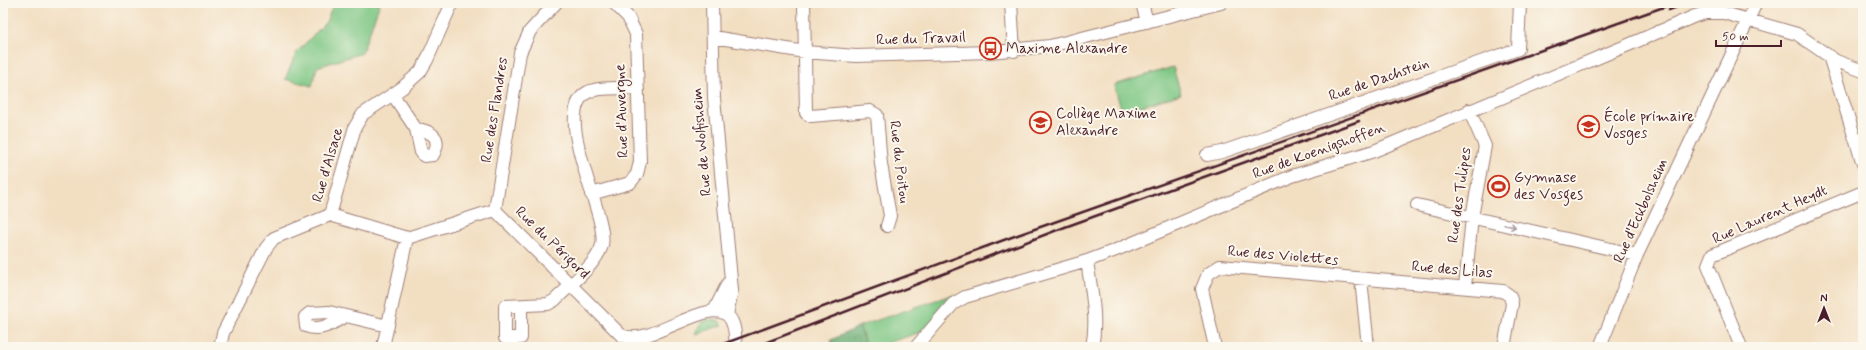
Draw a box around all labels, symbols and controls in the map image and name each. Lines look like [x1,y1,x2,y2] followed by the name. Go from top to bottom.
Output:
[1716,22,1781,48] scale bar
[876,27,967,51] street label: Rue du Travail
[1722,29,1749,45] text: 50 m
[977,36,1003,62] bus stop icon: Maxime Alexandre
[1006,39,1128,59] place label: Maxime Alexandre
[1326,53,1432,107] street label: Rue de Dachstein
[477,55,513,164] street label: Rue des Flandres
[610,64,635,158] street label: Rue d'Auvergne
[687,87,717,197] street label: Rue de Wolfisheim
[1056,104,1157,141] place label: Collège Maxime Alexandre
[1604,106,1694,145] place label: École primaire Vosges
[1028,110,1054,136] school or university icon: Collège Maxime Alexandre
[1575,113,1601,139] school or university icon: École primaire Vosges
[1250,118,1388,184] street label: Rue de Koenigshoffen
[884,120,914,205] street label: Rue du Poitou
[308,125,348,205] street label: Rue d'Alsace
[1443,145,1477,244] street label: Rue des Tulipes
[1609,155,1673,266] street label: Rue d'Eckbolsheim
[1514,168,1583,206] place label: Gymnase des Vosges
[1485,174,1511,200] sports icon: Gymnase des Vosges
[1709,181,1831,249] street label: Rue Laurent Heydt
[510,202,594,285] street label: Rue du Périgord
[1504,222,1517,230] one-way arrow
[1227,241,1340,271] street label: Rue des Violettes
[1411,256,1494,284] street label: Rue des Lilas
[1804,288,1844,328] north arrow
[1820,292,1828,306] text: N

